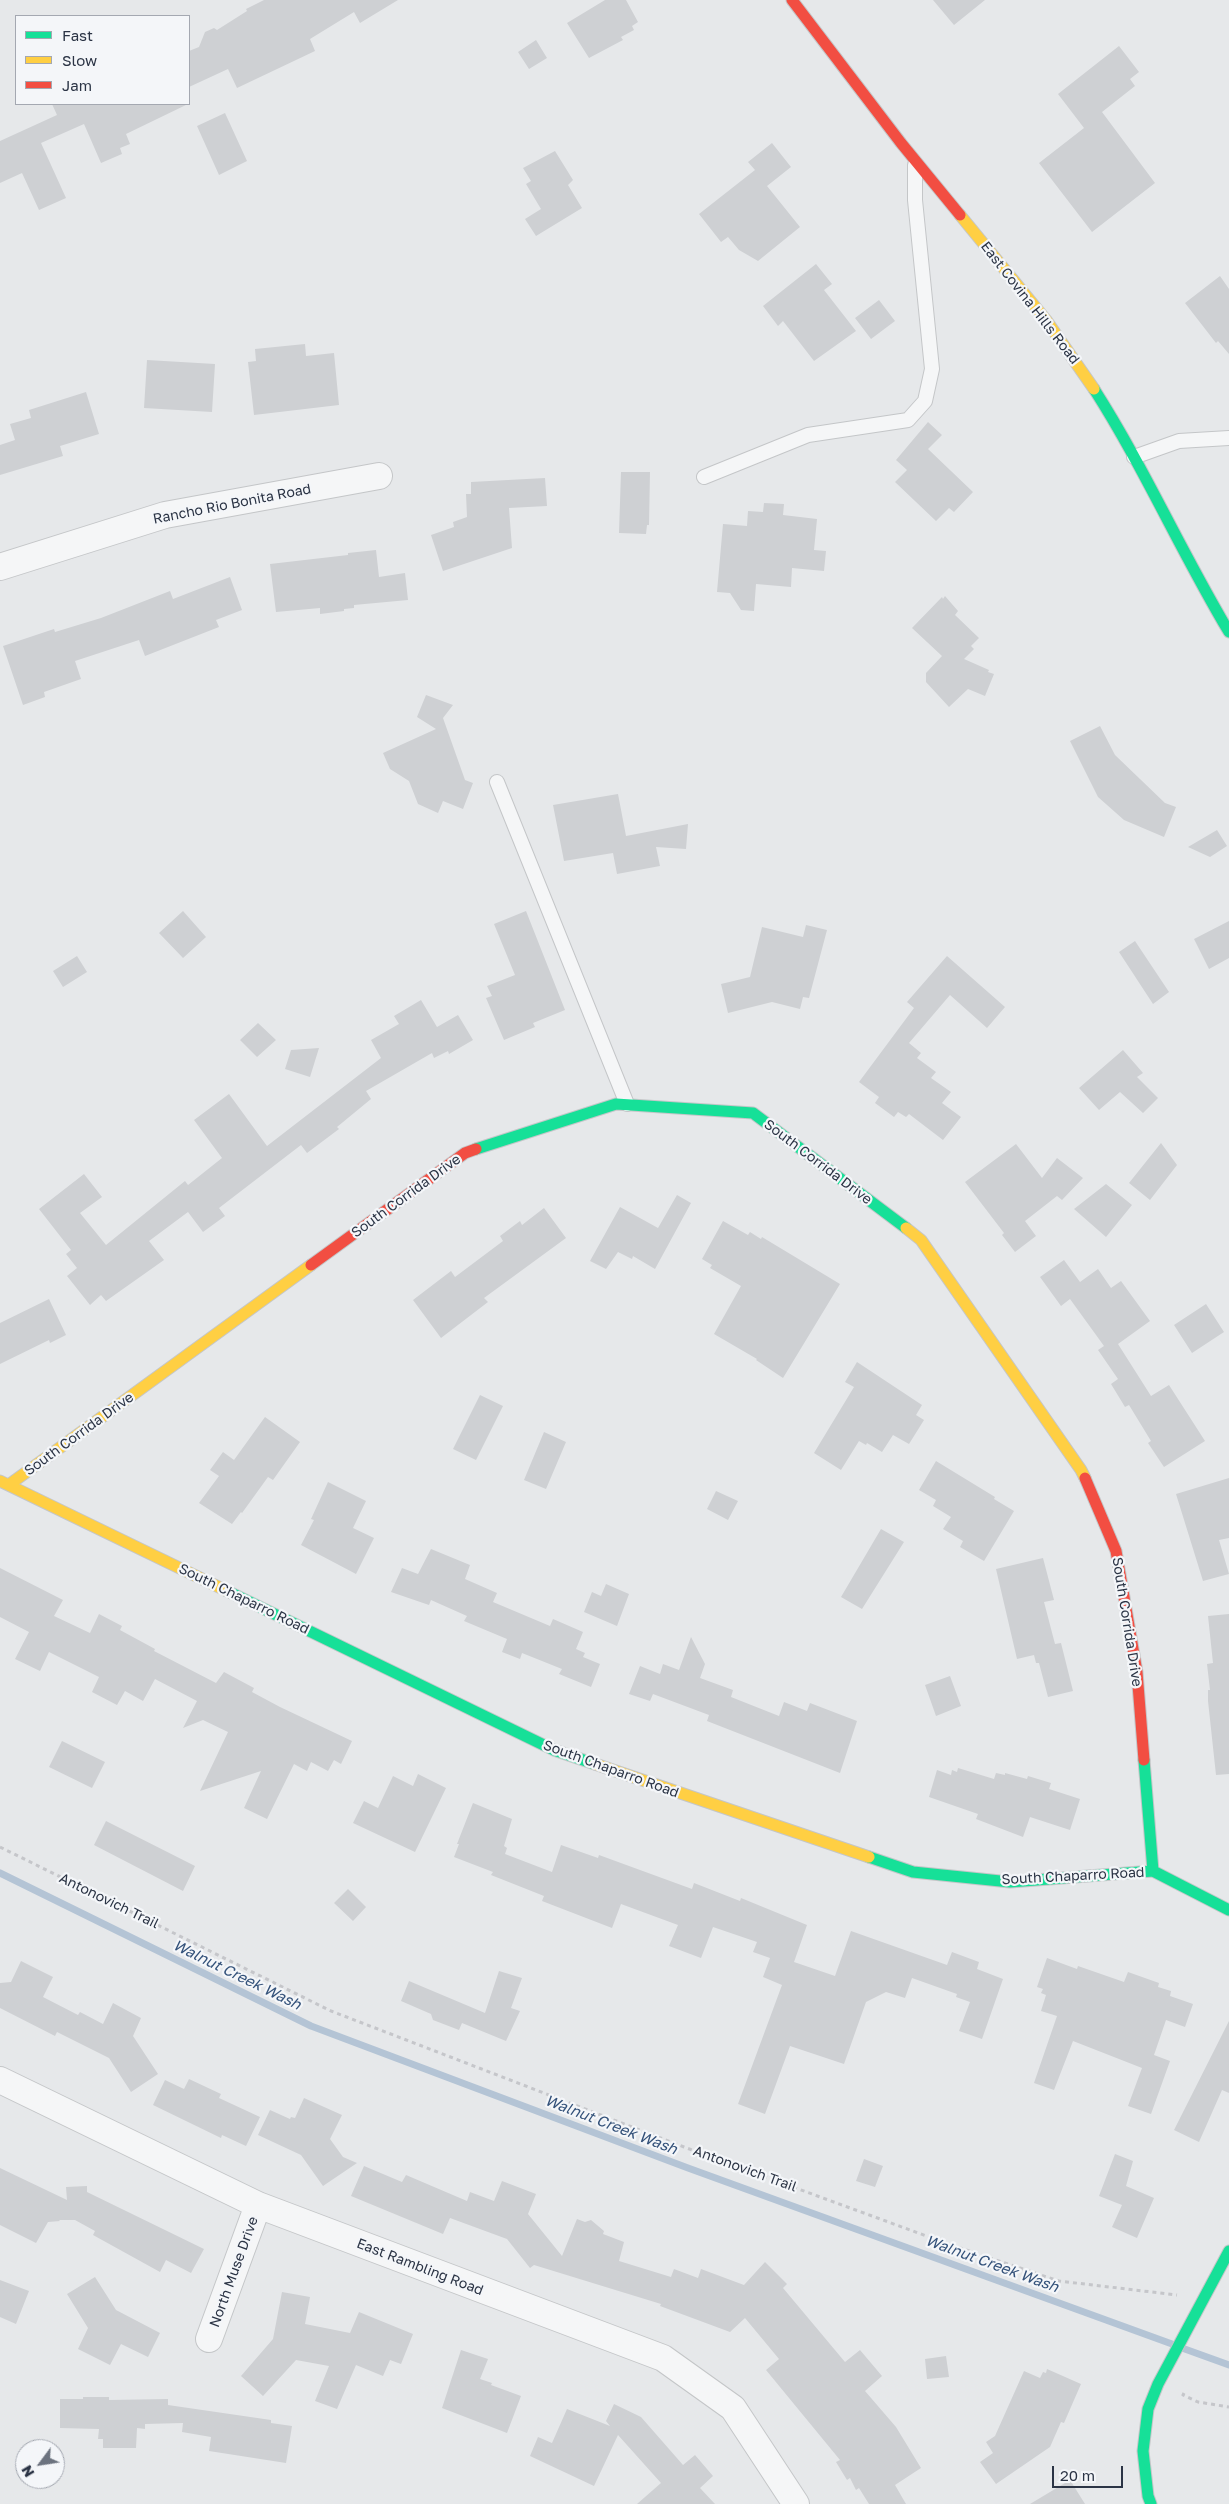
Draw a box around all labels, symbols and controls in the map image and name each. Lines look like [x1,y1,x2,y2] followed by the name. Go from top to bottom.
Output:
[15,15,190,105] legend
[62,26,93,44] text: Fast
[62,51,97,69] text: Slow
[62,76,92,94] text: Jam
[977,238,1083,368] street label: East Covina Hills Road
[152,480,312,528] street label: Rancho Rio Bonita Road
[761,1116,875,1208] street label: South Corrida Drive
[348,1151,464,1241] street label: South Corrida Drive
[21,1389,137,1479] street label: South Corrida Drive
[1108,1556,1146,1688] street label: South Corrida Drive
[176,1560,312,1638] street label: South Chaparro Road
[541,1737,681,1801] street label: South Chaparro Road
[1001,1864,1145,1888] street label: South Chaparro Road
[56,1870,162,1932] street label: Antonovich Trail
[170,1936,304,2014] water label: Walnut Creek Wash
[542,2091,680,2159] water label: Walnut Creek Wash
[691,2143,799,2195] street label: Antonovich Trail
[206,2214,262,2330] street label: North Muse Drive
[923,2232,1061,2296] water label: Walnut Creek Wash
[354,2235,486,2299] street label: East Rambling Road
[15,2439,65,2489] north arrow
[1054,2456,1125,2488] scale bar
[18,2463,38,2480] text: N
[1060,2466,1095,2484] text: 20 m

